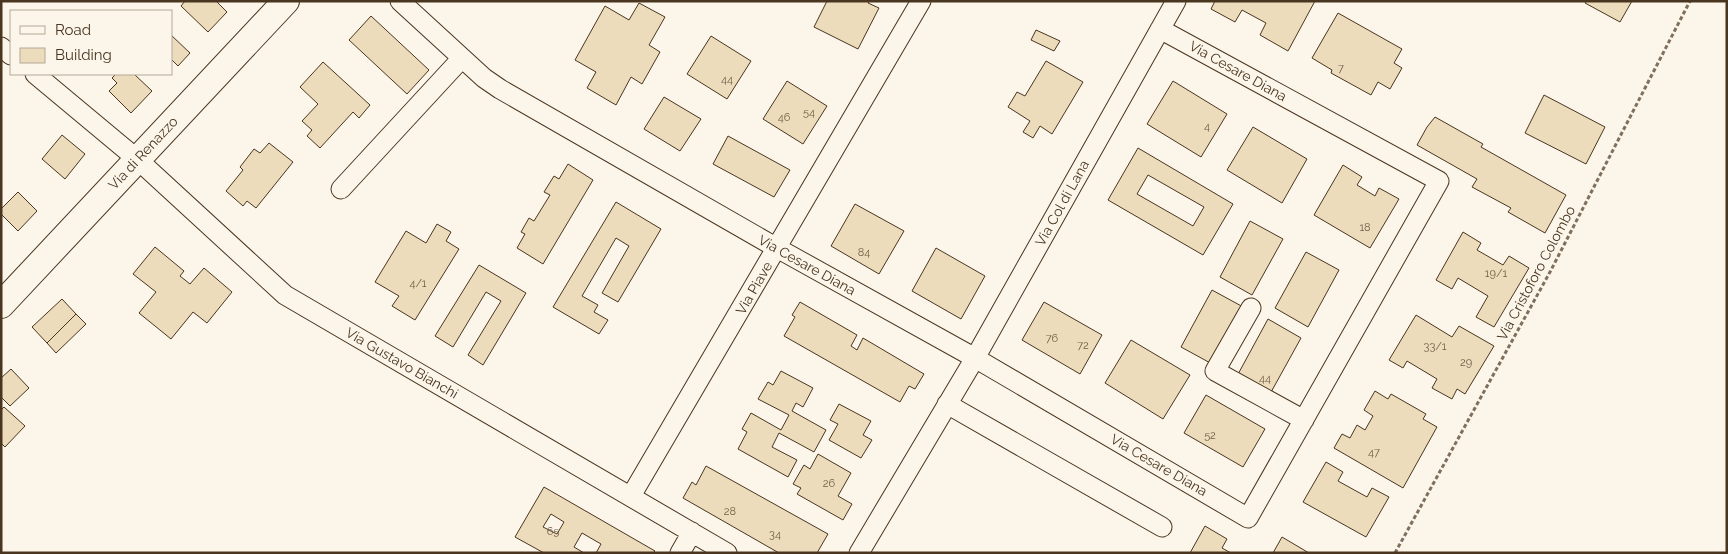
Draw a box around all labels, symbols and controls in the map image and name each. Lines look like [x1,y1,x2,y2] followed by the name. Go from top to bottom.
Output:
[10,10,172,75] legend
[55,21,91,39] text: Road
[1186,38,1290,104] street label: Via Cesare Diana
[55,46,112,64] text: Building
[1338,62,1344,75] house number: 7
[721,73,733,86] house number: 44
[803,106,815,119] house number: 54
[778,111,791,124] house number: 46
[105,113,181,193] street label: Via di Renazzo
[1204,120,1210,133] house number: 4
[1032,157,1092,249] street label: Via Col di Lana
[1494,203,1578,343] street label: Via Cristoforo Colombo
[1359,221,1371,234] house number: 18
[755,232,859,298] street label: Via Cesare Diana
[858,246,870,259] house number: 84
[732,259,776,317] street label: Via Piave
[1485,267,1507,280] house number: 19/1
[409,277,427,290] house number: 4/1
[343,324,461,402] street label: Via Gustavo Bianchi
[1046,332,1059,345] house number: 76
[1077,339,1089,352] house number: 72
[1424,340,1447,353] house number: 33/1
[1460,356,1472,369] house number: 29
[1259,372,1271,385] house number: 44
[1204,429,1216,442] house number: 52
[1108,431,1210,499] street label: Via Cesare Diana
[1368,446,1380,459] house number: 47
[823,477,836,490] house number: 26
[724,505,736,518] house number: 28
[547,525,559,538] house number: 65
[769,528,781,541] house number: 34

